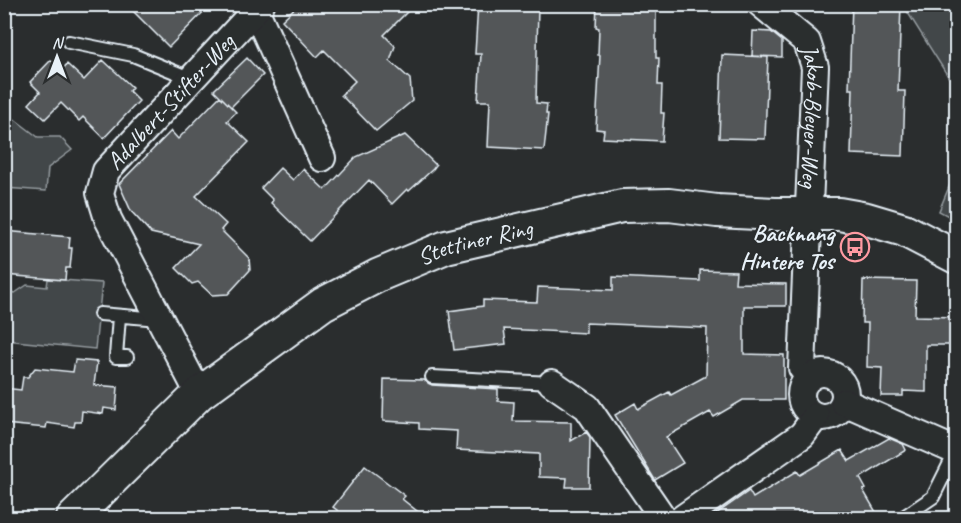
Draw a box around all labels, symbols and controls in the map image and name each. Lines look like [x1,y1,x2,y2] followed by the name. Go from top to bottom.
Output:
[100,26,242,176] street label: Adalbert-Stifter-Weg
[27,27,87,87] north arrow
[52,33,65,53] text: N
[793,40,831,190] street label: Jakob-Bleyer-Weg
[413,212,537,272] street label: Stettiner Ring
[740,218,837,276] place label: Backnang Hintere Tos
[839,231,871,263] bus stop icon: Backnang Hintere Tos

